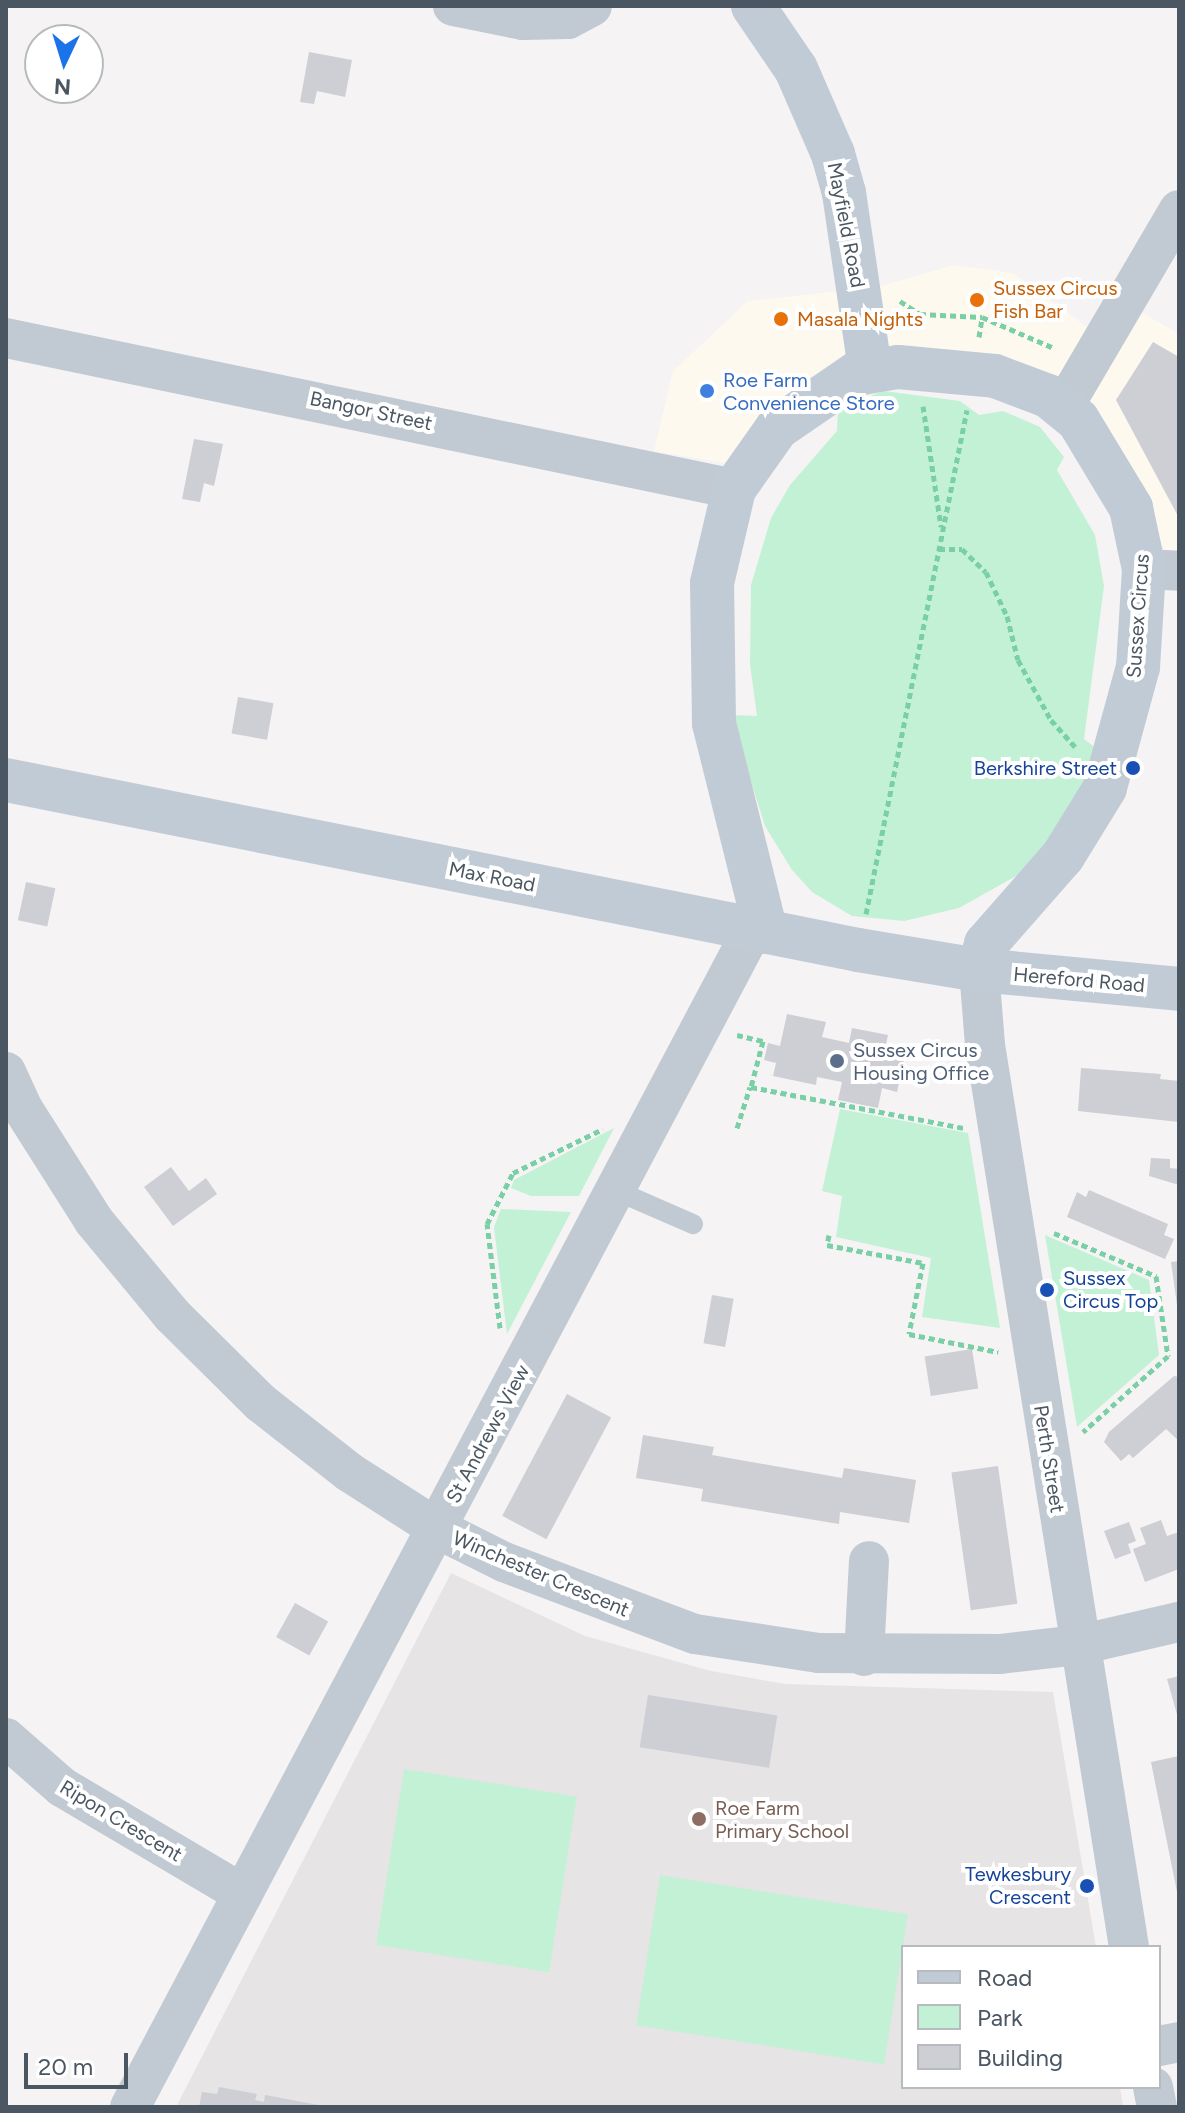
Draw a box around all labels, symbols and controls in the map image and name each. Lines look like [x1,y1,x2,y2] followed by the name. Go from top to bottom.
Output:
[24,24,104,104] north arrow
[53,72,72,101] text: N
[822,160,870,290] street label: Mayfield Road
[993,276,1117,323] place label: Sussex Circus Fish Bar
[968,291,986,309] marker: Sussex Circus Fish Bar
[797,307,923,331] place label: Masala Nights
[772,310,790,328] marker: Masala Nights
[723,368,895,415] place label: Roe Farm Convenience Store
[698,382,716,400] marker: Roe Farm Convenience Store
[308,386,434,436] street label: Bangor Street
[1122,553,1154,679] street label: Sussex Circus
[974,756,1117,780] place label: Berkshire Street
[1124,759,1142,777] marker: Berkshire Street
[447,857,537,897] street label: Max Road
[1012,962,1146,998] street label: Hereford Road
[853,1038,989,1085] place label: Sussex Circus Housing Office
[828,1052,846,1070] marker: Sussex Circus Housing Office
[1063,1266,1158,1313] place label: Sussex Circus Top
[1038,1281,1056,1299] marker: Sussex Circus Top
[441,1361,535,1507] street label: St Andrews View
[1029,1403,1069,1515] street label: Perth Street
[449,1526,633,1622] street label: Winchester Crescent
[55,1775,187,1867] street label: Ripon Crescent
[715,1796,849,1843] place label: Roe Farm Primary School
[690,1810,708,1828] marker: Roe Farm Primary School
[965,1862,1071,1909] place label: Tewkesbury Crescent
[1078,1877,1096,1895] marker: Tewkesbury Crescent
[901,1945,1161,2089] legend
[977,1963,1032,1992] text: Road
[977,2003,1023,2032] text: Park
[28,2037,132,2087] scale bar
[977,2043,1063,2072] text: Building
[38,2052,93,2081] text: 20 m

